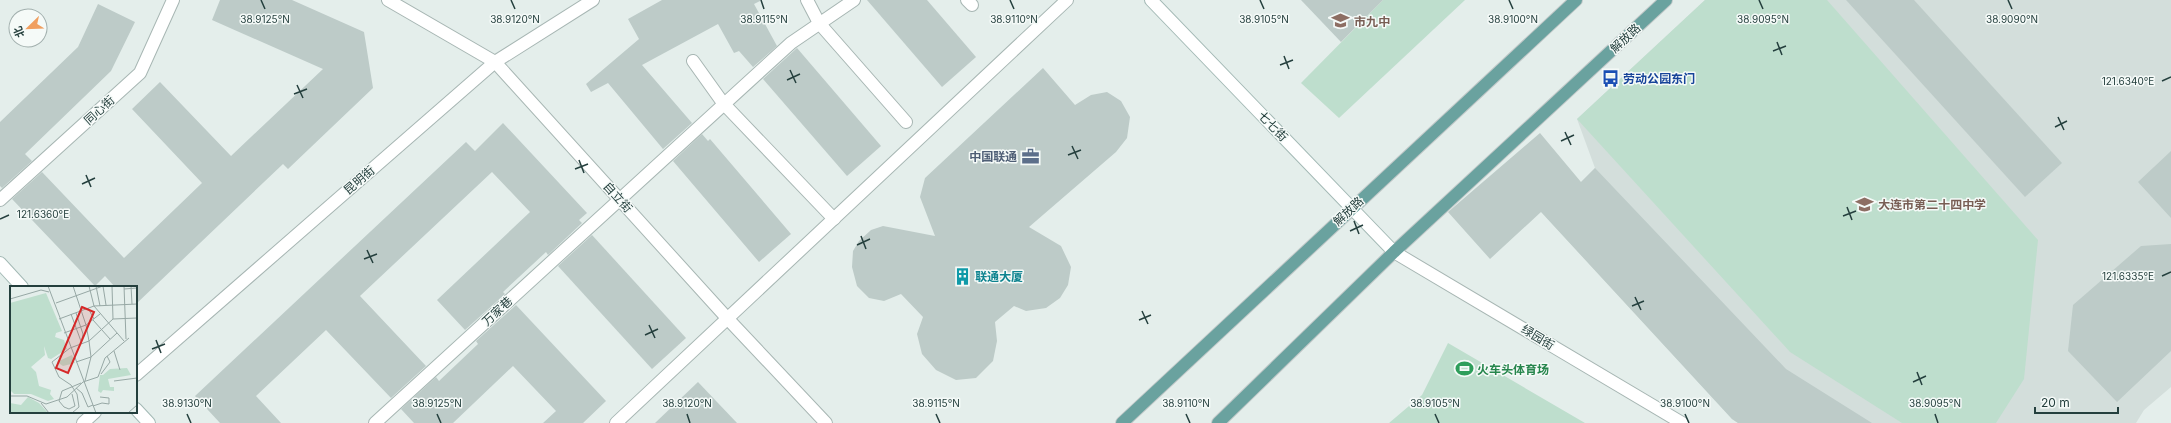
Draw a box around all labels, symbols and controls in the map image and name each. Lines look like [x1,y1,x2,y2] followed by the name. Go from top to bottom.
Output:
[8,8,48,48] north arrow
[1331,11,1351,31] school or university icon: 市九中
[240,13,290,25] text: 38.9125°N
[490,13,540,25] text: 38.9120°N
[740,13,788,25] text: 38.9115°N
[990,13,1038,25] text: 38.9110°N
[1239,13,1289,25] text: 38.9105°N
[1488,13,1538,25] text: 38.9100°N
[1737,13,1789,25] text: 38.9095°N
[1986,13,2038,25] text: 38.9090°N
[1354,14,1390,29] place label: 市九中
[1607,20,1643,56] street label: 解放路
[10,24,27,40] text: 北
[1600,68,1620,88] bus stop icon: 劳动公园东门
[1623,71,1695,86] place label: 劳动公园东门
[2102,75,2154,87] text: 121.6340°E
[81,92,117,128] street label: 同心街
[1255,108,1291,144] street label: 七七街
[1020,146,1040,166] office icon: 中国联通
[969,149,1017,164] place label: 中国联通
[340,163,378,197] street label: 昆明街
[600,179,636,215] street label: 自立街
[1330,193,1366,229] street label: 解放路
[1855,194,1875,214] school or university icon: 大连市第二十四中学
[1878,197,1986,212] place label: 大连市第二十四中学
[17,208,69,220] text: 121.6360°E
[952,266,972,286] building icon: 联通大厦
[975,269,1023,284] place label: 联通大厦
[2102,270,2154,282] text: 121.6335°E
[10,286,137,413] inset map
[479,293,515,329] street label: 万家巷
[1519,321,1557,353] street label: 绿园街
[1454,359,1474,379] sports icon: 火车头体育场
[1477,362,1549,377] place label: 火车头体育场
[2035,389,2118,415] scale bar
[2041,395,2070,410] text: 20 m
[162,397,212,409] text: 38.9130°N
[412,397,462,409] text: 38.9125°N
[662,397,712,409] text: 38.9120°N
[912,397,960,409] text: 38.9115°N
[1162,397,1210,409] text: 38.9110°N
[1410,397,1460,409] text: 38.9105°N
[1660,397,1710,409] text: 38.9100°N
[1909,397,1961,409] text: 38.9095°N

